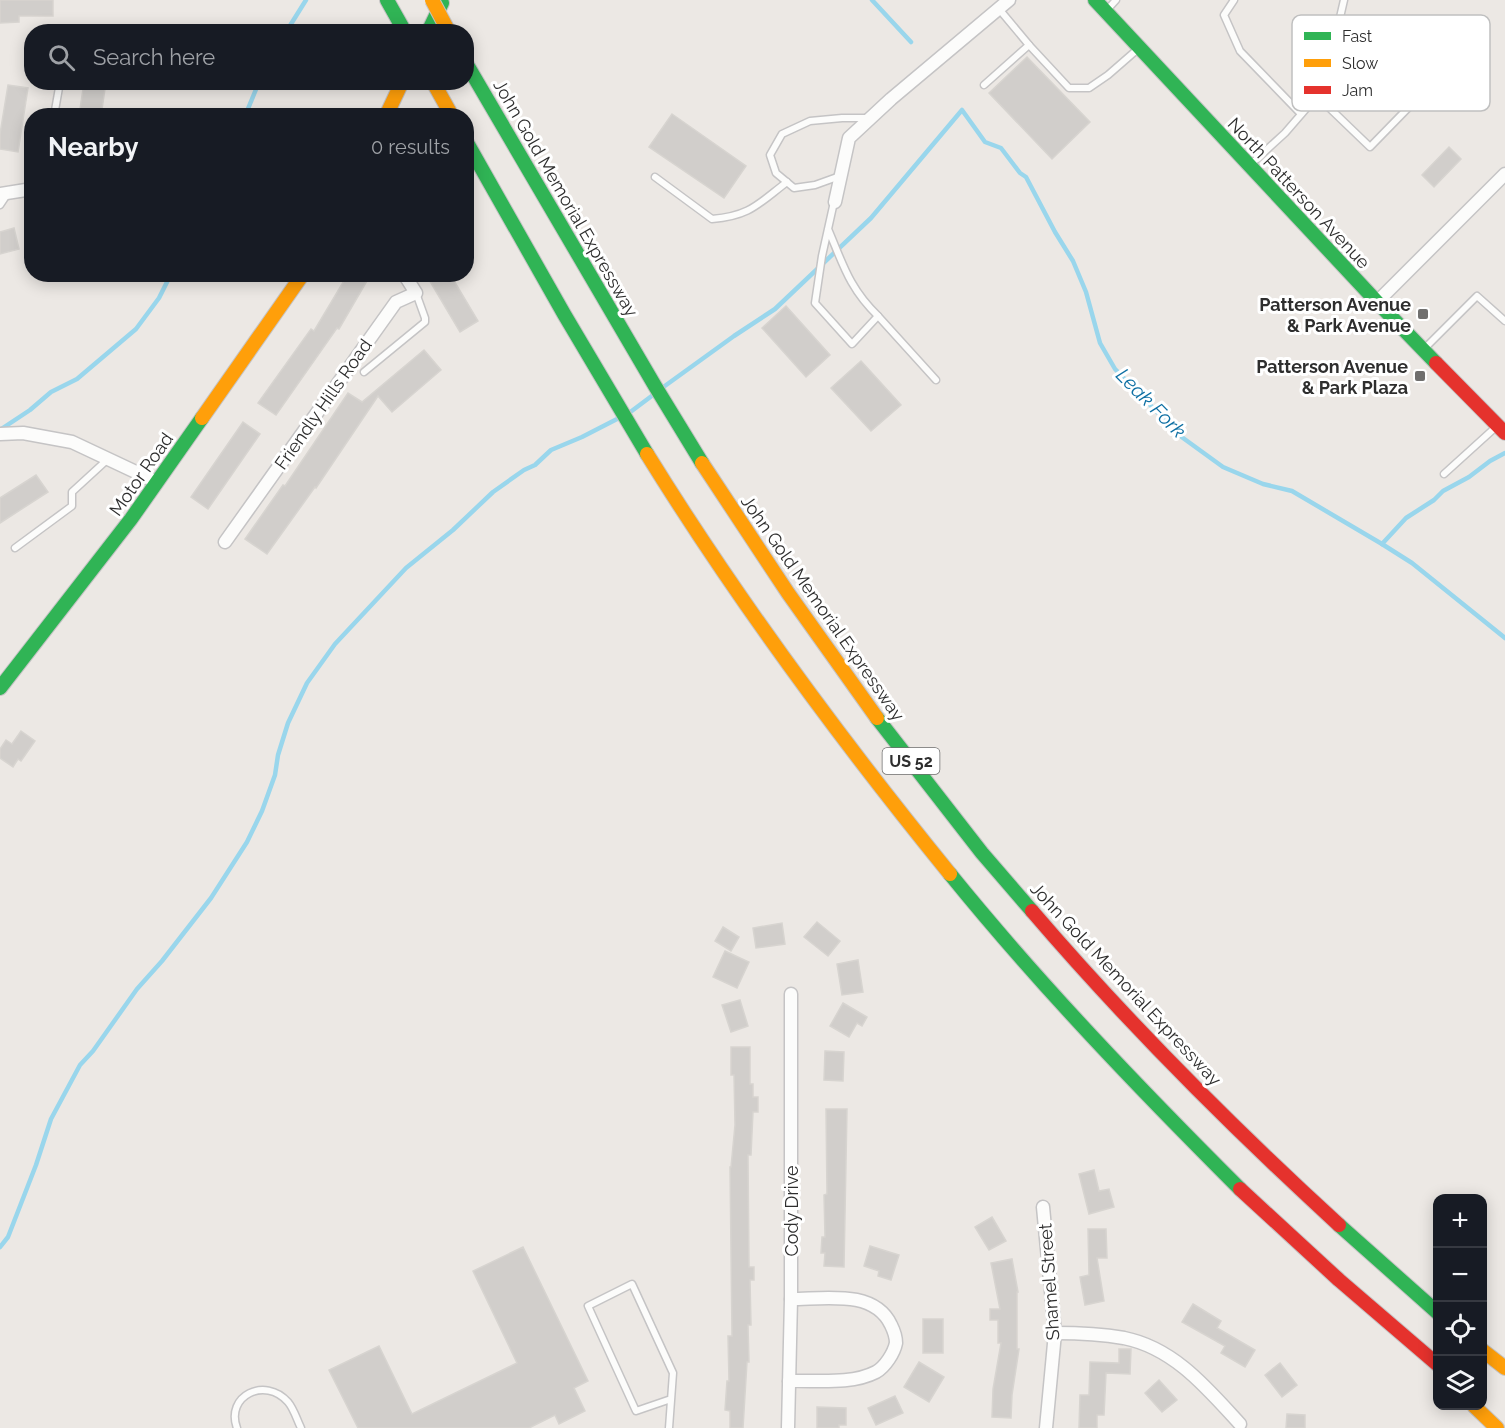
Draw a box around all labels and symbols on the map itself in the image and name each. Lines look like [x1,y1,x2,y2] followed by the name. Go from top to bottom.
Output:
[1292,15,1490,111] legend
[1342,27,1373,46] text: Fast
[1342,54,1378,73] text: Slow
[489,76,643,320] street label: John Gold Memorial Expressway
[1342,81,1373,100] text: Jam
[1224,113,1375,273] street label: North Patterson Avenue
[1259,294,1411,336] place label: Patterson Avenue & Park Avenue
[1416,307,1430,321] marker: Patterson Avenue & Park Avenue
[270,335,376,473] street label: Friendly Hills Road
[1256,356,1408,398] place label: Patterson Avenue & Park Plaza
[1111,363,1191,443] water label: Leak Fork
[1413,369,1427,383] marker: Patterson Avenue & Park Plaza
[105,428,177,520] street label: Motor Road
[737,491,909,725] street label: John Gold Memorial Expressway
[882,748,940,774] road number: US 52
[1026,878,1226,1090] street label: John Gold Memorial Expressway
[781,1165,802,1257] street label: Cody Drive
[1034,1223,1064,1341] street label: Shamel Street

